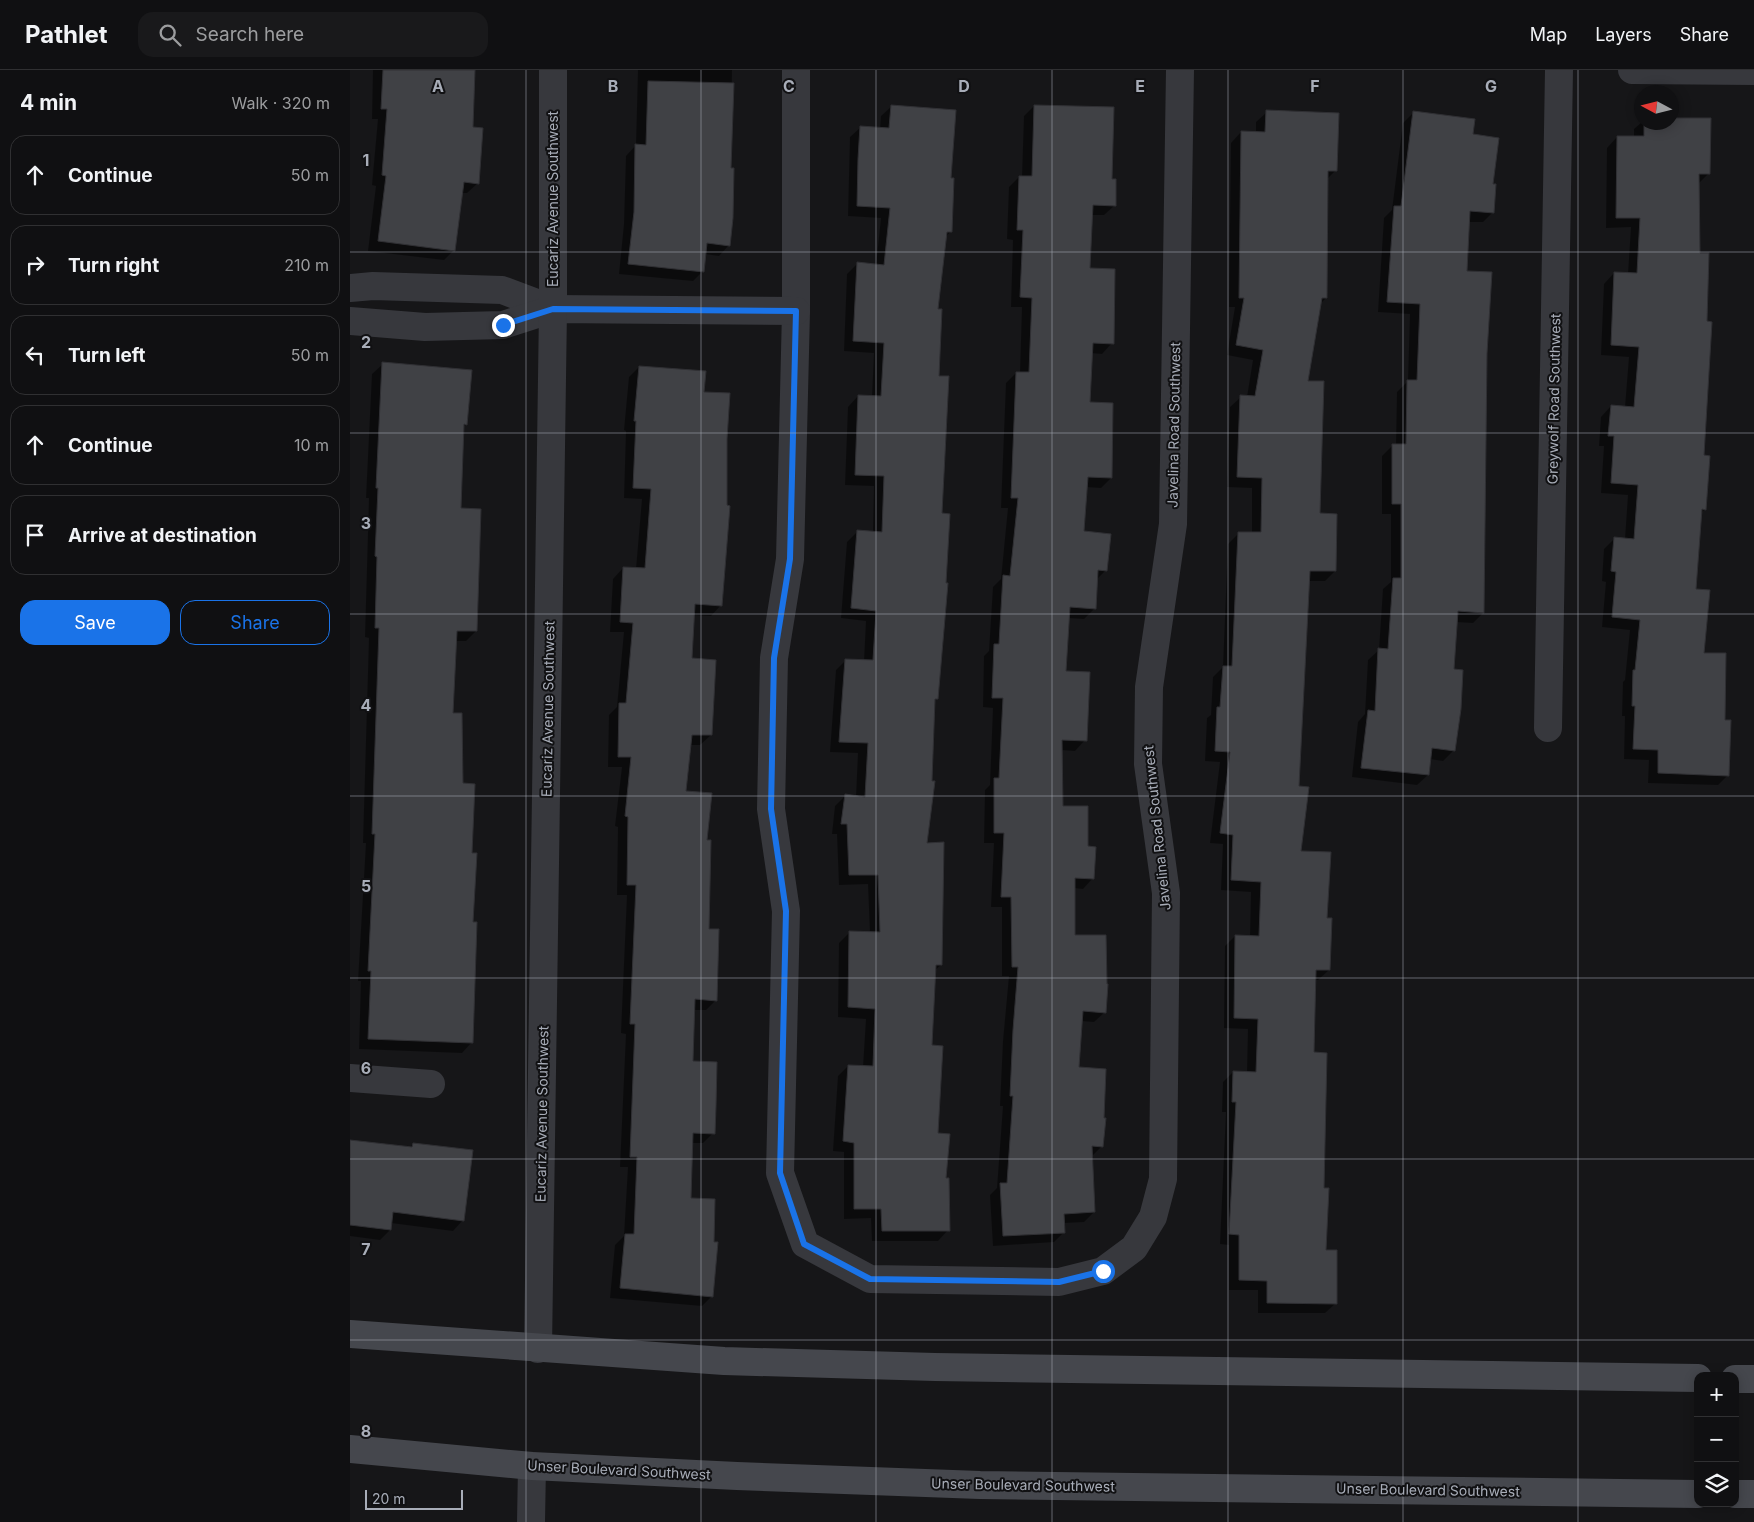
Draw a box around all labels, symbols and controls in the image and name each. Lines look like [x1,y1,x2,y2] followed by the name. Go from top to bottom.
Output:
[138,12,488,57] search box
[25,20,108,49] text: Pathlet
[156,21,184,49] icon: search
[196,23,304,46] text: Search here
[1530,24,1567,45] text: Map
[1595,24,1652,45] text: Layers
[1680,24,1729,45] text: Share
[432,76,444,96] text: A
[608,76,618,96] text: B
[783,76,795,96] text: C
[958,76,970,96] text: D
[1135,76,1145,96] text: E
[1310,76,1320,96] text: F
[1485,76,1497,96] text: G
[1634,85,1679,130] north arrow
[20,90,77,115] text: 4 min
[232,93,330,113] text: Walk · 320 m
[544,110,561,287] street label: Eucariz Avenue Southwest
[363,150,369,170] text: 1
[21,161,49,189] icon: ahead
[68,164,153,187] text: Continue
[291,165,329,185] text: 50 m
[21,251,49,279] icon: right
[68,254,159,277] text: Turn right
[284,255,329,275] text: 210 m
[1544,313,1563,485] street label: Greywolf Road Southwest
[492,314,515,337] route end
[361,332,371,352] text: 2
[21,341,49,369] icon: left
[1164,342,1183,508] street label: Javelina Road Southwest
[68,344,146,367] text: Turn left
[291,345,329,365] text: 50 m
[21,431,49,459] icon: ahead
[68,434,153,457] text: Continue
[294,435,329,455] text: 10 m
[361,513,371,533] text: 3
[21,521,49,549] icon: arrive
[68,524,257,547] text: Arrive at destination
[20,600,170,645] button: Save
[180,600,330,645] button: Share
[537,620,558,797] street label: Eucariz Avenue Southwest
[361,695,372,715] text: 4
[1139,744,1174,911] street label: Javelina Road Southwest
[361,876,371,896] text: 5
[531,1025,552,1202] street label: Eucariz Avenue Southwest
[361,1058,371,1078] text: 6
[361,1239,371,1259] text: 7
[1092,1260,1115,1283] route start
[1694,1372,1739,1507] map controls
[1694,1372,1739,1417] button: +
[1694,1417,1739,1462] button: −
[361,1421,371,1441] text: 8
[527,1456,712,1483] street label: Unser Boulevard Southwest
[1694,1462,1739,1507] button: layers
[931,1474,1115,1495] street label: Unser Boulevard Southwest
[1336,1479,1520,1500] street label: Unser Boulevard Southwest
[365,1487,462,1510] scale bar
[372,1490,406,1507] text: 20 m

